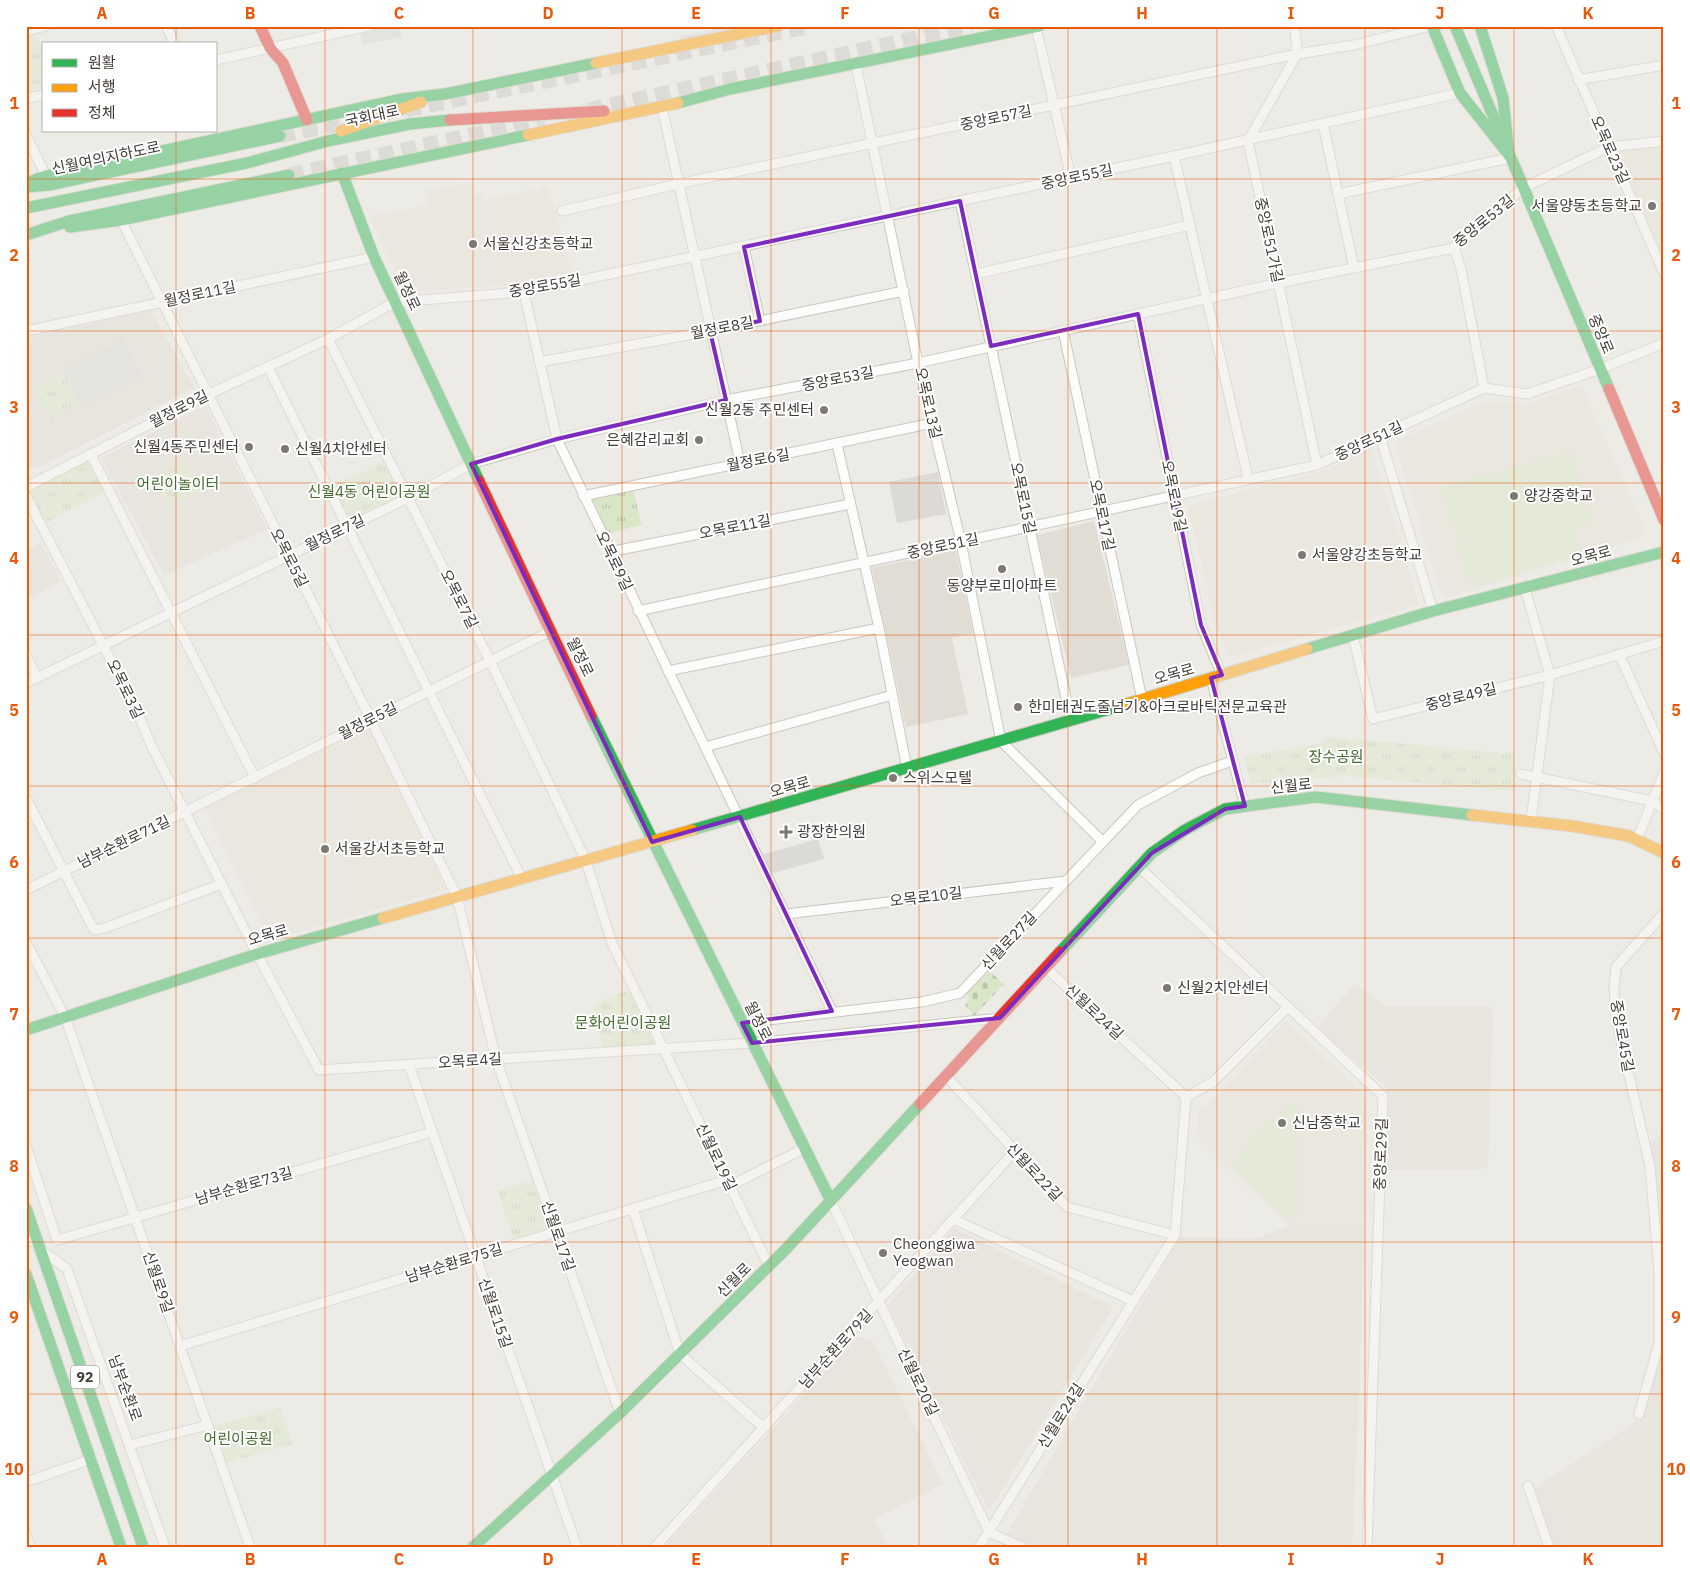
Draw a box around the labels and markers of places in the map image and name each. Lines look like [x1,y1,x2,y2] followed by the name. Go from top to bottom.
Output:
[1532,196,1642,215] place label: 서울양동초등학교
[1646,200,1658,212] marker: 서울양동초등학교
[483,234,593,253] place label: 서울신강초등학교
[467,238,479,250] marker: 서울신강초등학교
[705,400,814,419] place label: 신월2동 주민센터
[818,404,830,416] marker: 신월2동 주민센터
[606,430,689,449] place label: 은혜감리교회
[693,434,705,446] marker: 은혜감리교회
[133,437,239,456] place label: 신월4동주민센터
[295,439,387,458] place label: 신월4치안센터
[243,441,255,453] marker: 신월4동주민센터
[279,443,291,455] marker: 신월4치안센터
[1524,486,1593,505] place label: 양강중학교
[1508,490,1520,502] marker: 양강중학교
[1312,545,1422,564] place label: 서울양강초등학교
[1296,549,1308,561] marker: 서울양강초등학교
[996,563,1008,575] marker: 동양부로미아파트
[947,576,1057,595] place label: 동양부로미아파트
[1028,697,1287,716] place label: 한미태권도줄넘기&아크로바틱전문교육관
[1012,701,1024,713] marker: 한미태권도줄넘기&아크로바틱전문교육관
[903,768,972,787] place label: 스위스모텔
[887,772,899,784] marker: 스위스모텔
[797,822,866,841] place label: 광장한의원
[779,825,793,839] marker: 광장한의원
[335,839,445,858] place label: 서울강서초등학교
[319,843,331,855] marker: 서울강서초등학교
[1177,978,1269,997] place label: 신월2치안센터
[1161,982,1173,994] marker: 신월2치안센터
[1292,1113,1361,1132] place label: 신남중학교
[1276,1117,1288,1129] marker: 신남중학교
[893,1234,975,1270] place label: Cheonggiwa Yeogwan
[877,1247,889,1259] marker: Cheonggiwa Yeogwan

